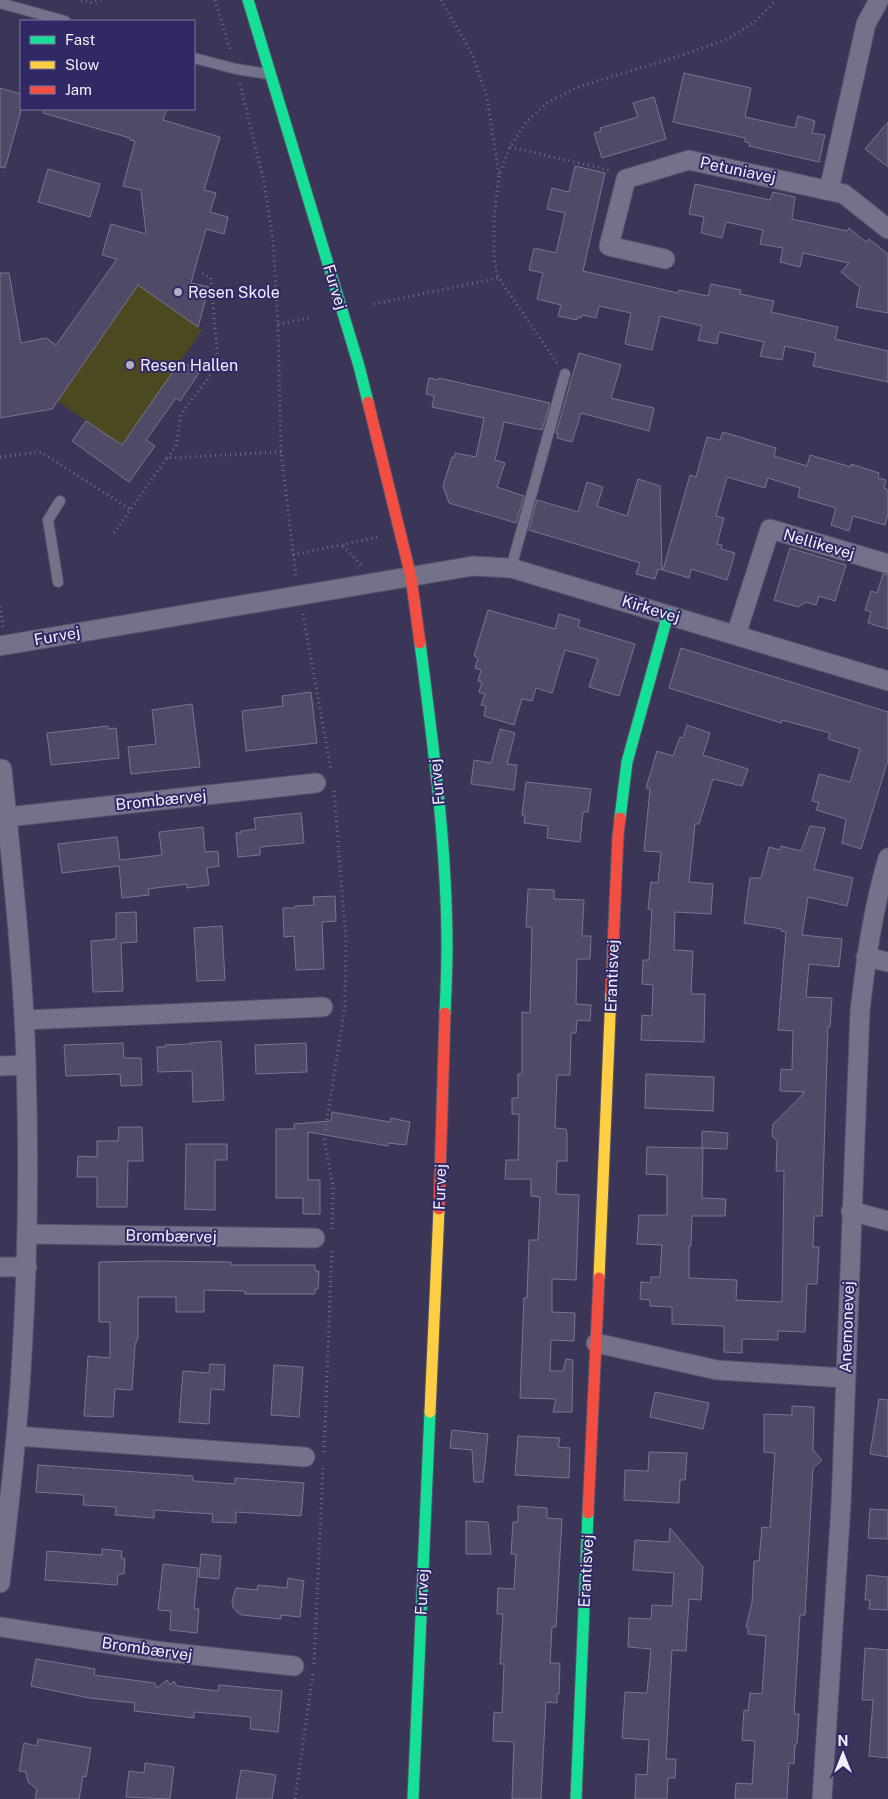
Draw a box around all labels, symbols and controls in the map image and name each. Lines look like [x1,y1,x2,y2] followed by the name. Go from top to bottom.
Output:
[20,20,195,110] legend
[65,31,95,48] text: Fast
[65,56,100,73] text: Slow
[65,81,92,98] text: Jam
[698,153,778,187] street label: Petuniavej
[319,262,351,312] street label: Furvej
[188,283,280,302] place label: Resen Skole
[172,286,184,298] marker: Resen Skole
[140,356,238,375] place label: Resen Hallen
[124,359,136,371] marker: Resen Hallen
[781,525,857,563] street label: Nellikevej
[620,591,682,627] street label: Kirkevej
[33,623,81,649] street label: Furvej
[426,758,448,806] street label: Furvej
[115,786,207,814] street label: Brombærvej
[601,939,623,1013] street label: Erantisvej
[430,1163,450,1211] street label: Furvej
[125,1226,217,1246] street label: Brombærvej
[836,1281,858,1373] street label: Anemonevej
[575,1534,597,1608] street label: Erantisvej
[411,1568,433,1616] street label: Furvej
[100,1633,194,1665] street label: Brombærvej
[818,1729,868,1779] north arrow
[838,1733,848,1749] text: N

